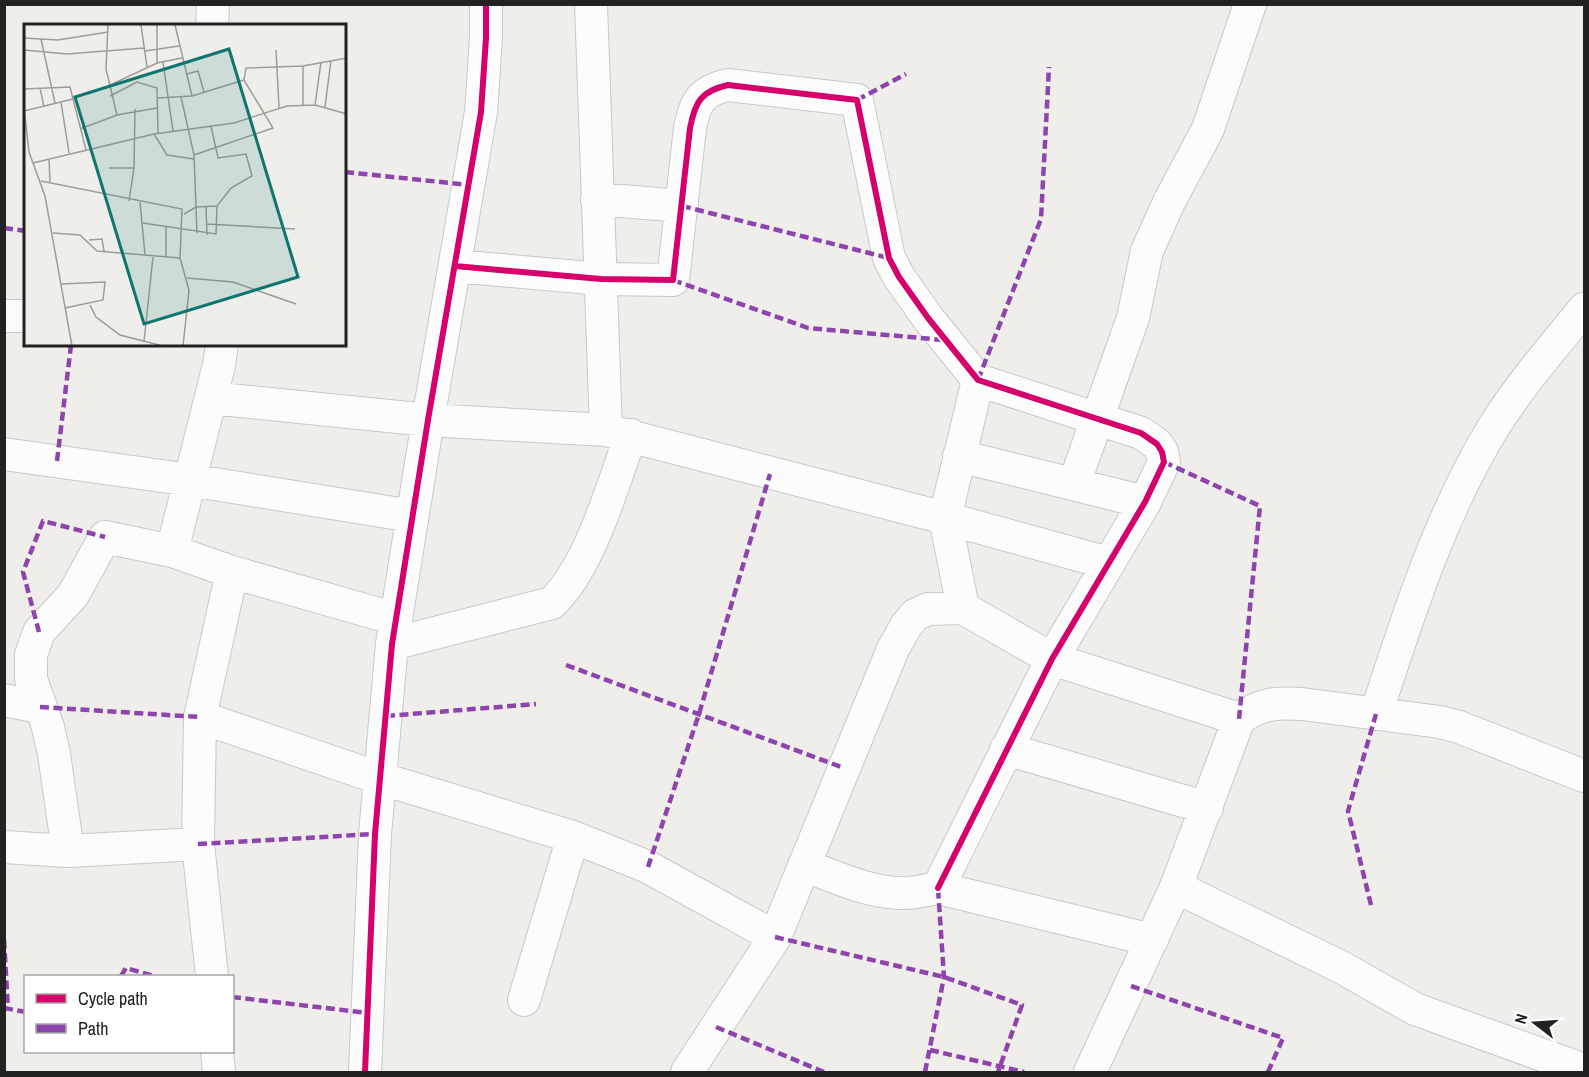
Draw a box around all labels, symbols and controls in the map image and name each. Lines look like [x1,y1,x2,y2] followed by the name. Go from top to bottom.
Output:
[24,24,346,346] inset map
[24,975,234,1053] legend
[78,986,148,1011] text: Cycle path
[1505,993,1565,1053] north arrow
[1509,1011,1533,1026] text: N
[78,1016,108,1041] text: Path

